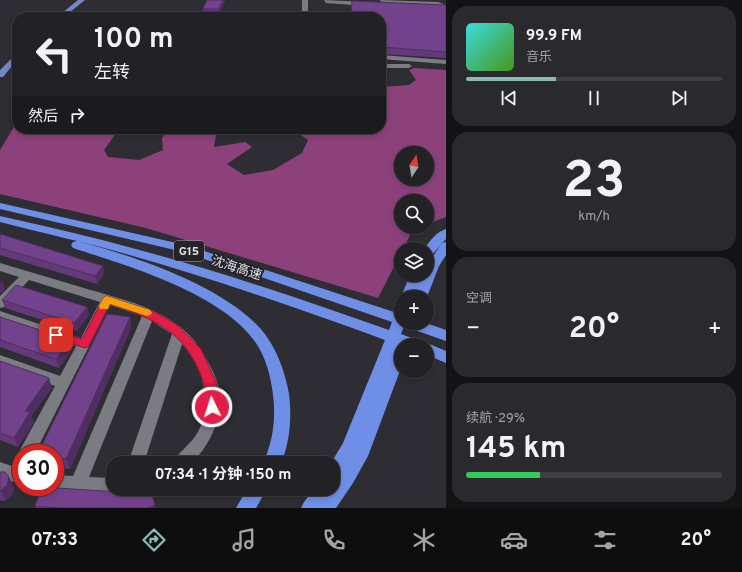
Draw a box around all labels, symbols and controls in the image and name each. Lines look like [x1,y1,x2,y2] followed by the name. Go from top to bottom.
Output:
[94,22,174,58] text: 100 m
[526,27,582,46] text: 99.9 FM
[28,28,80,80] icon: left
[526,50,552,66] text: 音乐
[94,62,130,85] text: 左转
[498,87,520,109] icon: previous
[583,87,605,109] icon: pause
[668,87,690,109] icon: next
[66,104,88,126] icon: right
[28,108,58,127] text: 然后
[394,146,434,186] north arrow
[394,146,434,378] map controls
[563,150,625,216] text: 23
[394,194,434,234] button: search
[578,209,610,225] text: km/h
[174,241,204,261] road number: G15
[394,242,434,282] button: layers
[209,252,264,285] street label: 沈海高速
[394,290,434,330] button: +
[466,291,492,307] text: 空调
[569,311,619,348] text: 20°
[466,316,480,343] text: −
[708,316,722,343] text: +
[39,318,73,352] pin
[45,324,67,346] icon: arrive
[394,338,434,378] button: −
[191,386,233,428] position arrow
[466,411,525,427] text: 续航 · 29%
[466,431,566,468] text: 145 km
[12,444,64,496] speed limit sign: 30
[155,466,291,485] text: 07:34 · 1 分钟 · 150 m
[140,526,168,554] icon: directions
[230,526,258,554] icon: music
[320,526,348,554] icon: phone
[410,526,438,554] icon: climate
[500,526,528,554] icon: car
[591,526,619,554] icon: filters
[31,529,78,552] text: 07:33
[681,529,711,552] text: 20°

